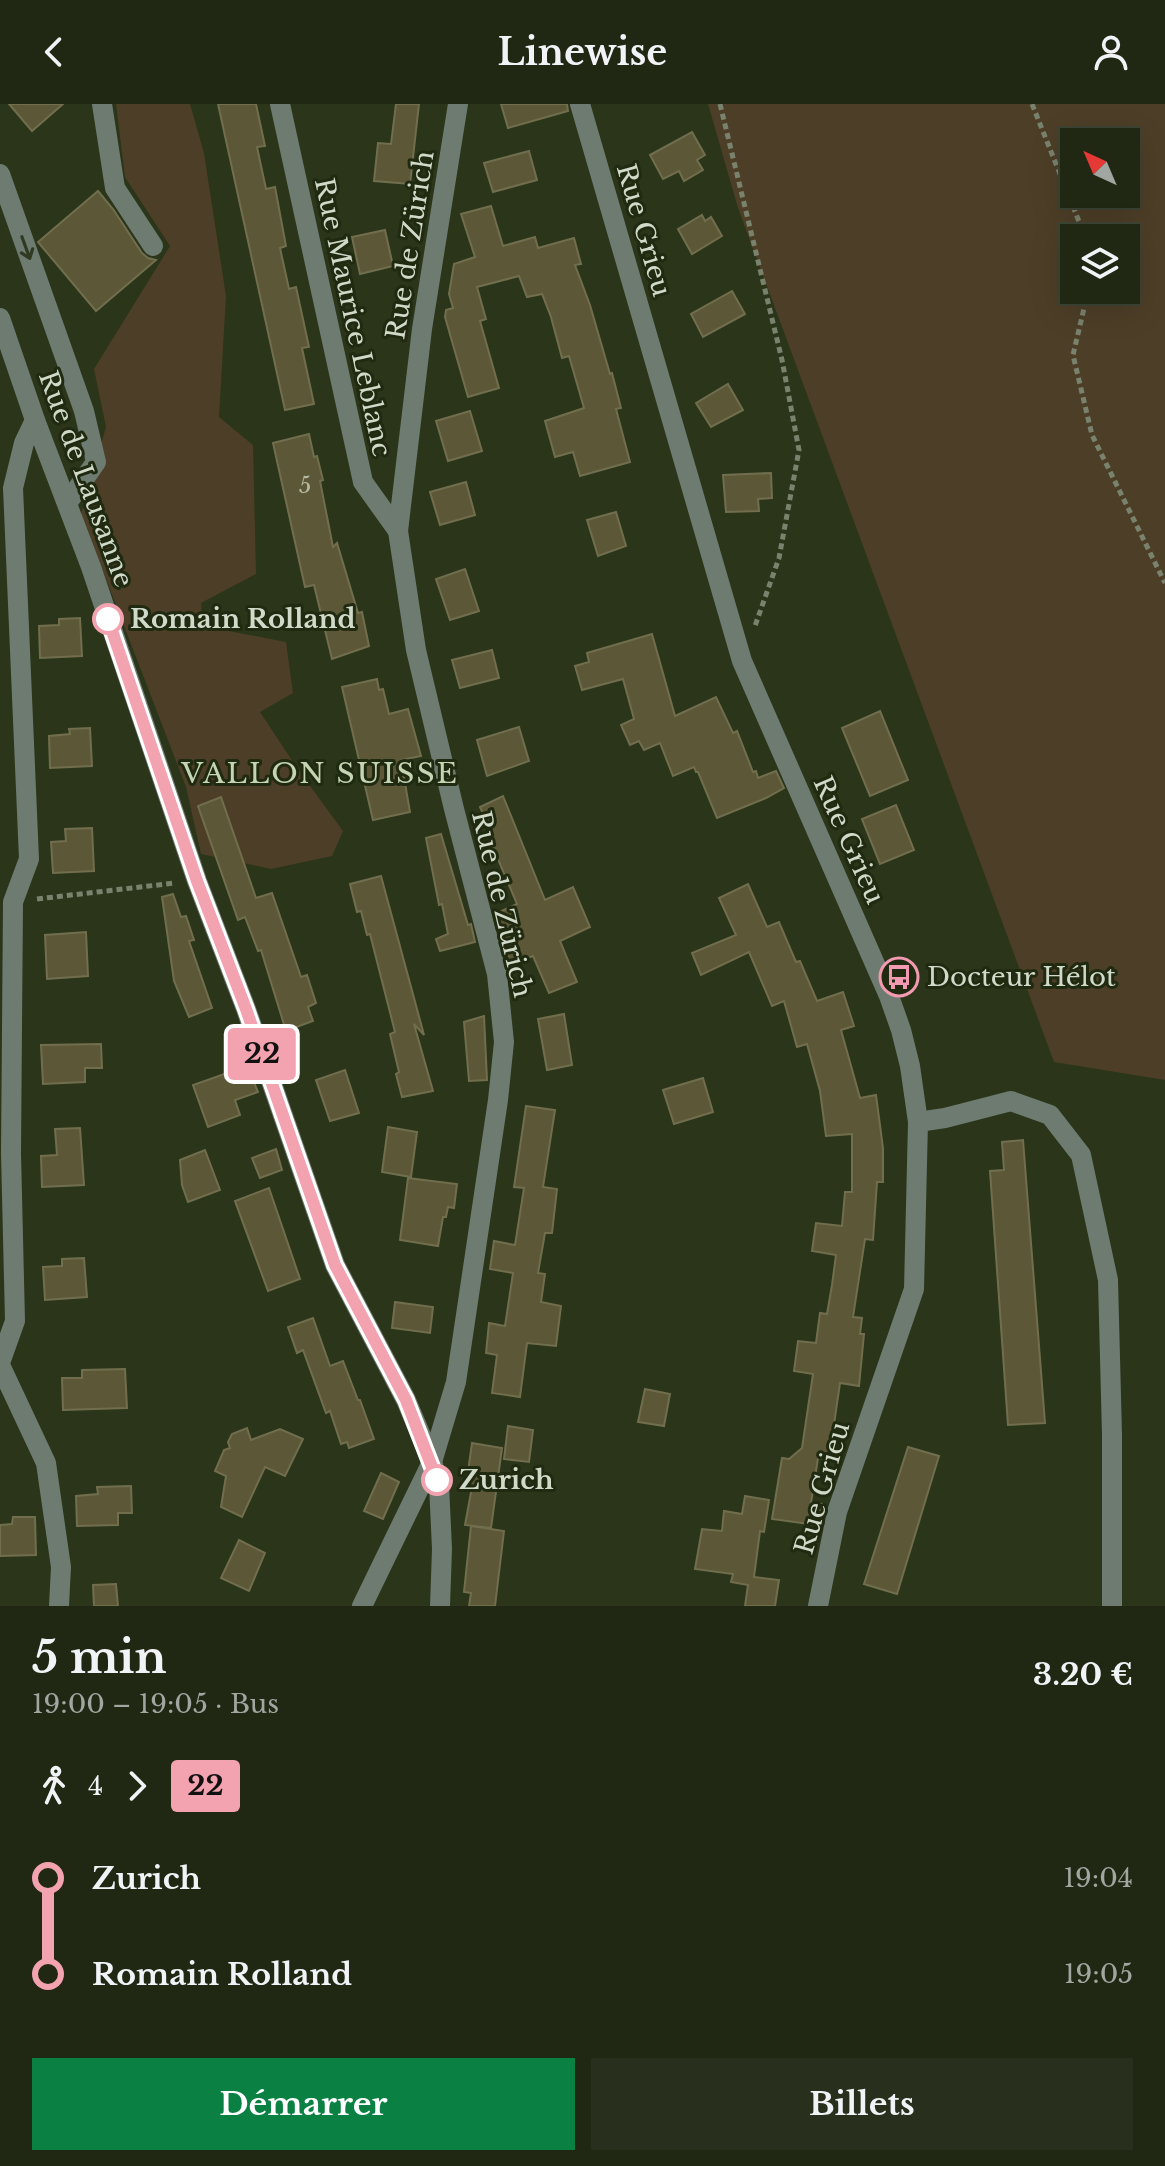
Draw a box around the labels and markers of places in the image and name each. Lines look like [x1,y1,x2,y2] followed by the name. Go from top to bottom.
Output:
[130,603,355,635] place label: Romain Rolland
[93,604,123,634] marker: Romain Rolland
[878,956,920,998] bus stop icon: Docteur Hélot
[927,961,1116,993] place label: Docteur Hélot
[459,1464,554,1496] place label: Zurich
[422,1465,452,1495] marker: Zurich

